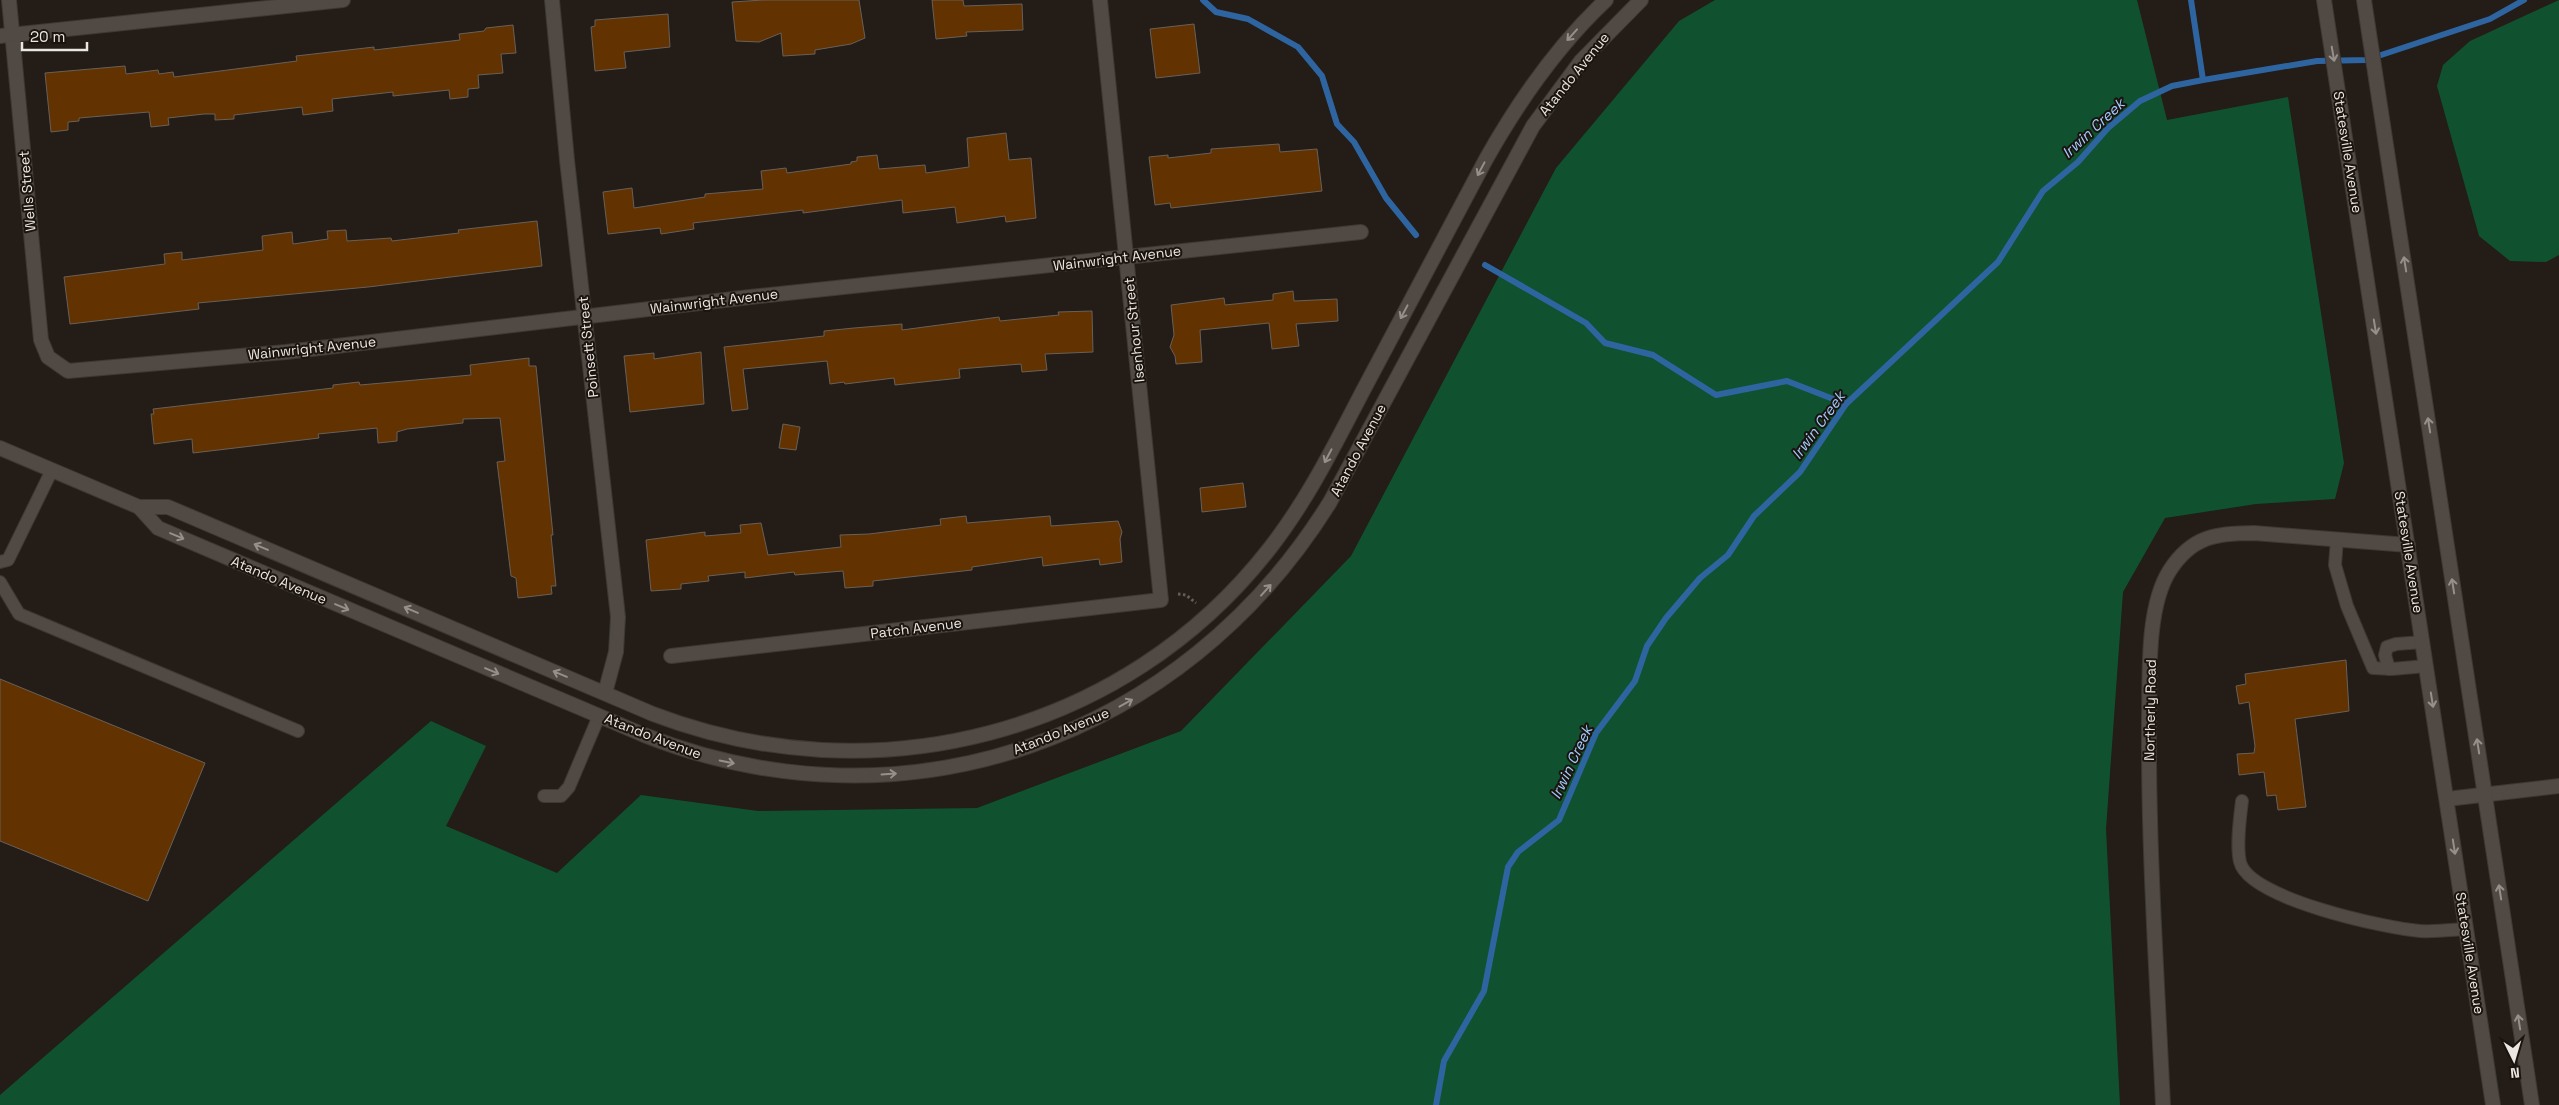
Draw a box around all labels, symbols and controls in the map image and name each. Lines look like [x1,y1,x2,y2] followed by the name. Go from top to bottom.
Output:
[22,20,88,52] scale bar
[30,27,65,46] text: 20 m
[1567,28,1578,41] one-way arrow
[1535,29,1613,119] street label: Atando Avenue
[2328,46,2338,62] one-way arrow
[2329,90,2367,214] street label: Statesville Avenue
[2058,93,2130,162] water label: Irwin Creek
[15,150,39,232] street label: Wells Street
[1475,161,1485,176] one-way arrow
[1052,241,1182,275] street label: Wainwright Avenue
[2399,257,2409,273] one-way arrow
[1120,277,1148,383] street label: Isenhour Street
[649,284,779,318] street label: Wainwright Avenue
[574,295,602,399] street label: Poinsett Street
[1399,305,1409,319] one-way arrow
[2370,318,2380,334] one-way arrow
[247,332,377,364] street label: Wainwright Avenue
[1787,386,1850,463] water label: Irwin Creek
[1326,401,1390,499] street label: Atando Avenue
[2424,417,2434,433] one-way arrow
[1323,448,1332,463] one-way arrow
[2390,490,2428,614] street label: Statesville Avenue
[169,532,184,541] one-way arrow
[254,541,269,551] one-way arrow
[228,552,330,608] street label: Atando Avenue
[2448,578,2458,594] one-way arrow
[1260,584,1272,597] one-way arrow
[334,602,349,612] one-way arrow
[404,605,419,615] one-way arrow
[869,613,963,643] street label: Patch Avenue
[2140,659,2160,761] street label: Northerly Road
[484,666,499,676] one-way arrow
[553,668,568,678] one-way arrow
[2427,692,2437,708] one-way arrow
[1119,698,1134,708] one-way arrow
[1010,704,1112,758] street label: Atando Avenue
[602,709,704,763] street label: Atando Avenue
[1546,720,1597,802] water label: Irwin Creek
[2472,739,2482,755] one-way arrow
[719,758,735,767] one-way arrow
[881,770,897,779] one-way arrow
[2449,838,2459,854] one-way arrow
[2494,884,2504,900] one-way arrow
[2451,891,2489,1015] street label: Statesville Avenue
[2514,1015,2524,1031] one-way arrow
[2489,1035,2539,1085] north arrow
[2510,1064,2521,1082] text: N

